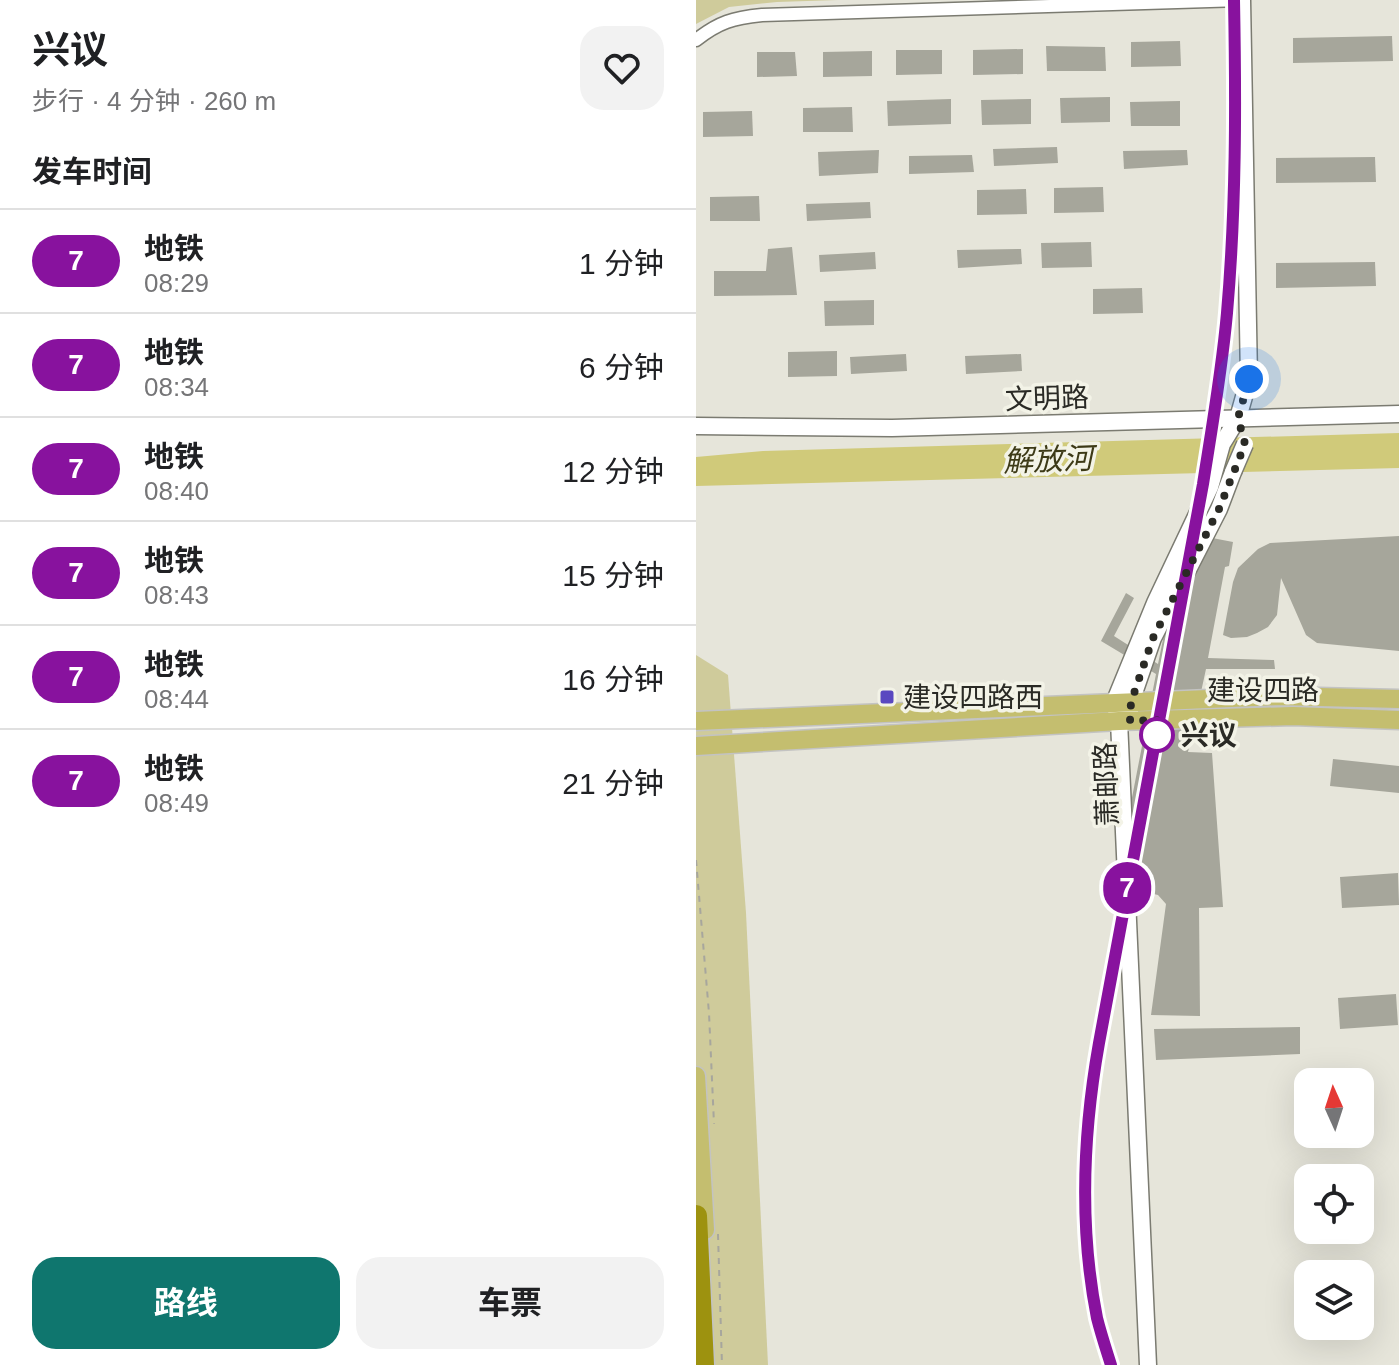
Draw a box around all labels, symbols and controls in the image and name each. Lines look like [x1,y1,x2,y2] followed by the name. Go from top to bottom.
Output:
[580,26,664,110] button: heart
[32,29,108,71] text: 兴议
[32,86,276,116] text: 步行 · 4 分钟 · 260 m
[32,155,152,188] text: 发车时间
[144,232,204,265] text: 地铁
[68,245,84,276] text: 7
[579,247,664,280] text: 1 分钟
[144,268,209,298] text: 08:29
[144,336,204,369] text: 地铁
[68,349,84,380] text: 7
[579,351,664,384] text: 6 分钟
[1229,359,1269,399] your location
[144,372,209,402] text: 08:34
[1004,382,1090,415] street label: 文明路
[144,440,204,473] text: 地铁
[1002,441,1099,478] water label: 解放河
[68,453,84,484] text: 7
[562,455,664,488] text: 12 分钟
[144,476,209,506] text: 08:40
[144,544,204,577] text: 地铁
[68,557,84,588] text: 7
[562,559,664,592] text: 15 分钟
[144,580,209,610] text: 08:43
[144,648,204,681] text: 地铁
[68,661,84,692] text: 7
[562,663,664,696] text: 16 分钟
[1207,675,1319,706] street label: 建设四路
[903,682,1043,713] place label: 建设四路西
[144,684,209,714] text: 08:44
[878,688,896,706] marker: 建设四路西
[1140,718,1174,752] marker: 兴议
[1181,720,1237,751] place label: 兴议
[1090,741,1123,827] street label: 萧邮路
[144,752,204,785] text: 地铁
[68,765,84,796] text: 7
[562,767,664,800] text: 21 分钟
[144,788,209,818] text: 08:49
[1101,862,1153,914] line badge: 7
[1119,872,1135,903] text: 7
[1294,1068,1374,1148] north arrow
[1294,1068,1374,1340] map controls
[1294,1164,1374,1244] button: locate
[32,1257,340,1349] button: 路线
[356,1257,664,1349] button: 车票
[1294,1260,1374,1340] button: layers

